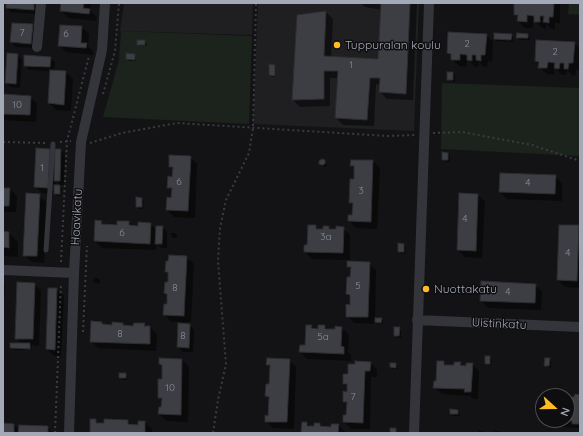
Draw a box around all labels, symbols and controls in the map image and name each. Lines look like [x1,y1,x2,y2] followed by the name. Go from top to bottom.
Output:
[19,27,25,39] house number: 7
[63,28,69,40] house number: 6
[345,38,441,52] place label: Tuppuralan koulu
[464,38,470,50] house number: 2
[332,40,342,50] marker: Tuppuralan koulu
[552,46,558,58] house number: 2
[349,59,353,71] house number: 1
[12,99,22,111] house number: 10
[40,162,44,174] house number: 1
[176,176,182,188] house number: 6
[525,177,531,189] house number: 4
[358,185,364,197] house number: 3
[68,188,86,246] street label: Haavikatu
[462,213,468,225] house number: 4
[119,227,125,239] house number: 6
[320,231,332,243] house number: 3a
[565,247,571,259] house number: 4
[355,280,361,292] house number: 5
[172,282,178,294] house number: 8
[434,282,497,296] place label: Nuottakatu
[421,284,431,294] marker: Nuottakatu
[505,286,511,298] house number: 4
[471,315,527,333] street label: Uistinkatu
[117,328,123,340] house number: 8
[180,330,186,342] house number: 8
[317,331,329,343] house number: 5a
[165,382,175,394] house number: 10
[535,388,575,428] north arrow
[350,391,356,403] house number: 7
[557,406,573,418] text: N

